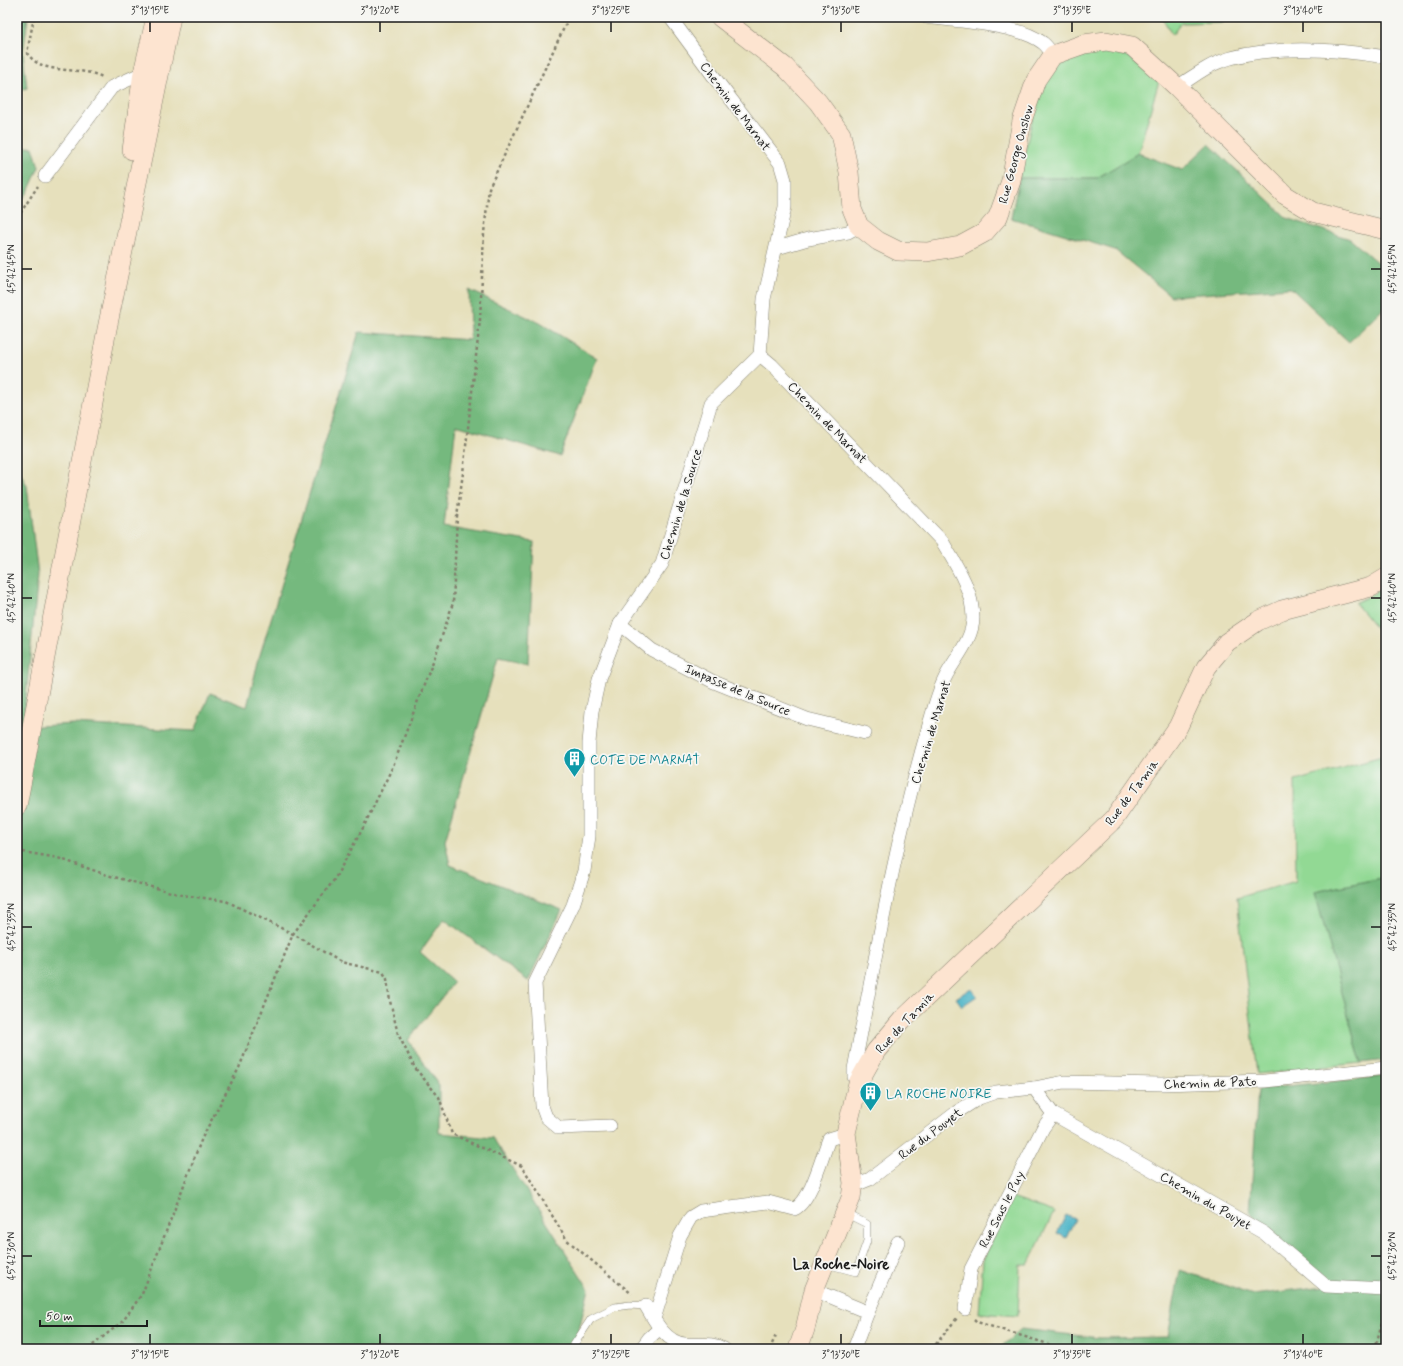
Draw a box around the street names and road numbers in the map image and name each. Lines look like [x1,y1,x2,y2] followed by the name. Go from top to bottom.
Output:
[696,59,774,155] street label: Chemin de Marnat
[995,103,1039,206] street label: Rue George Onslow
[783,378,870,468] street label: Chemin de Marnat
[656,447,706,562] street label: Chemin de la Source
[682,660,793,720] street label: Impasse de la Source
[908,679,955,786] street label: Chemin de Marnat
[1102,756,1163,830] street label: Rue de Tamia
[872,988,938,1058] street label: Rue de Tamia
[1163,1073,1257,1094] street label: Chemin de Pato
[895,1104,967,1164] street label: Rue du Pouyet
[976,1168,1029,1251] street label: Rue Sous le Puy
[1157,1168,1254,1234] street label: Chemin du Pouyet

